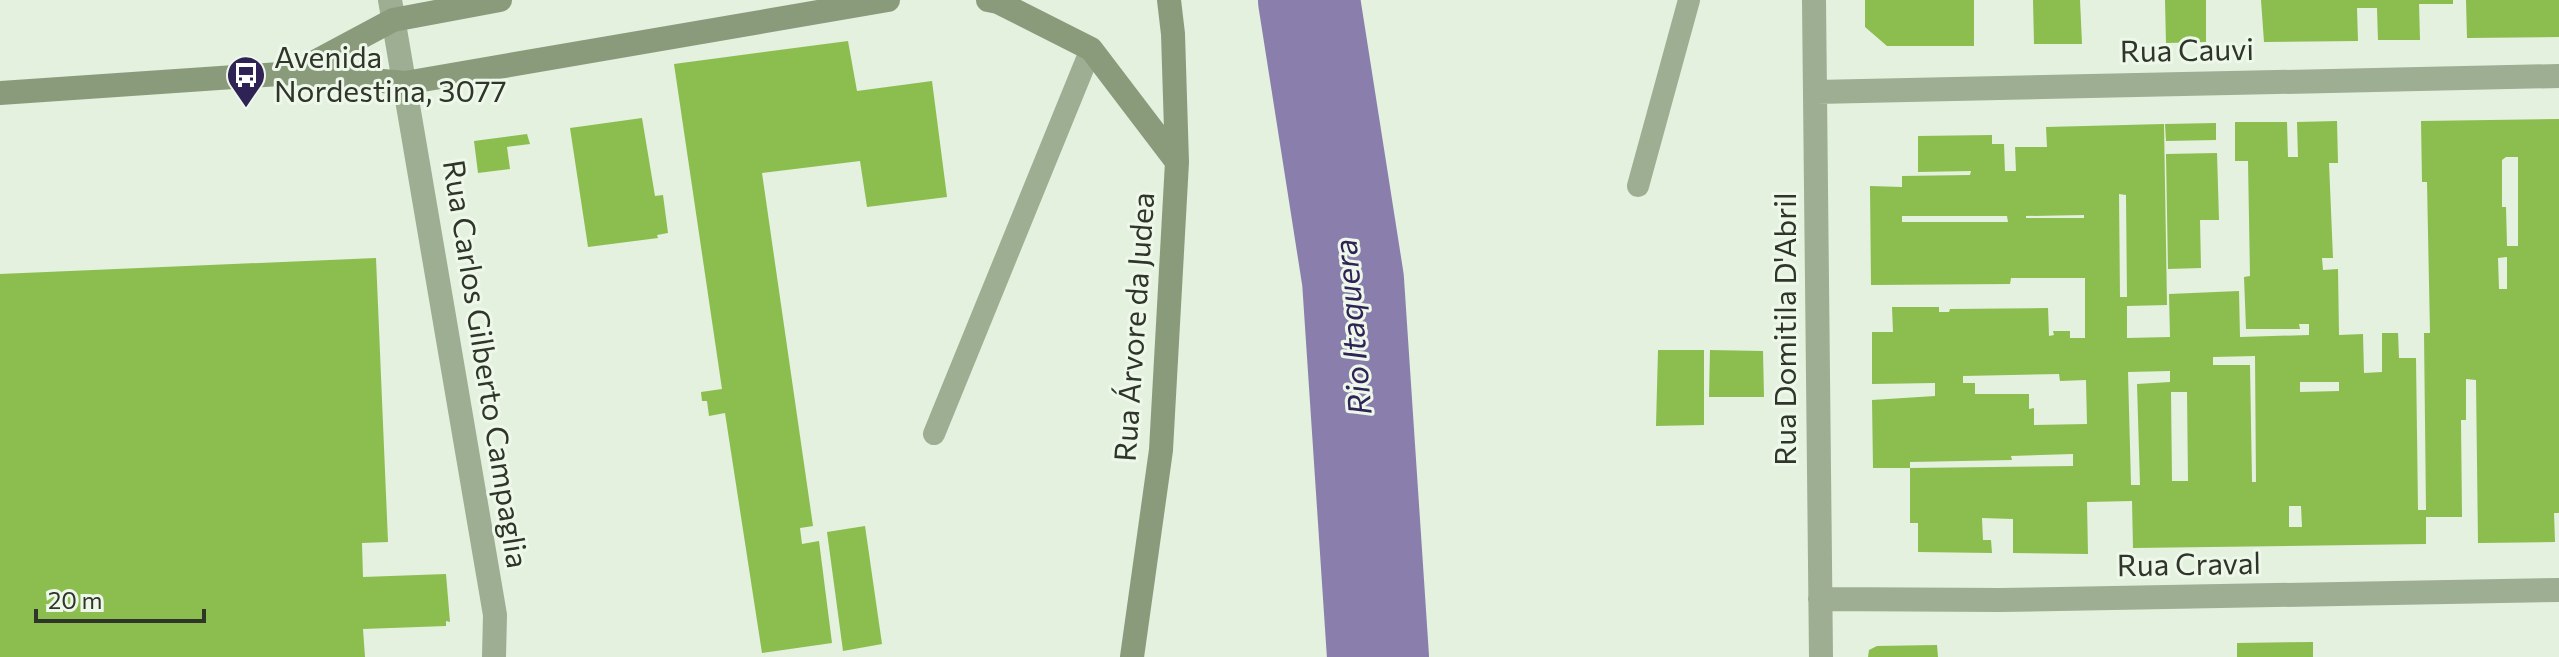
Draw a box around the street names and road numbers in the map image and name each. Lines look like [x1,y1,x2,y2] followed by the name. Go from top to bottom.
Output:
[2120,29,2254,68] street label: Rua Cauvi
[437,157,538,570] street label: Rua Carlos Gilberto Campaglia
[1105,191,1160,463] street label: Rua Árvore da Judea
[1765,192,1802,466] street label: Rua Domitila D'Abril
[2117,543,2261,582] street label: Rua Craval

